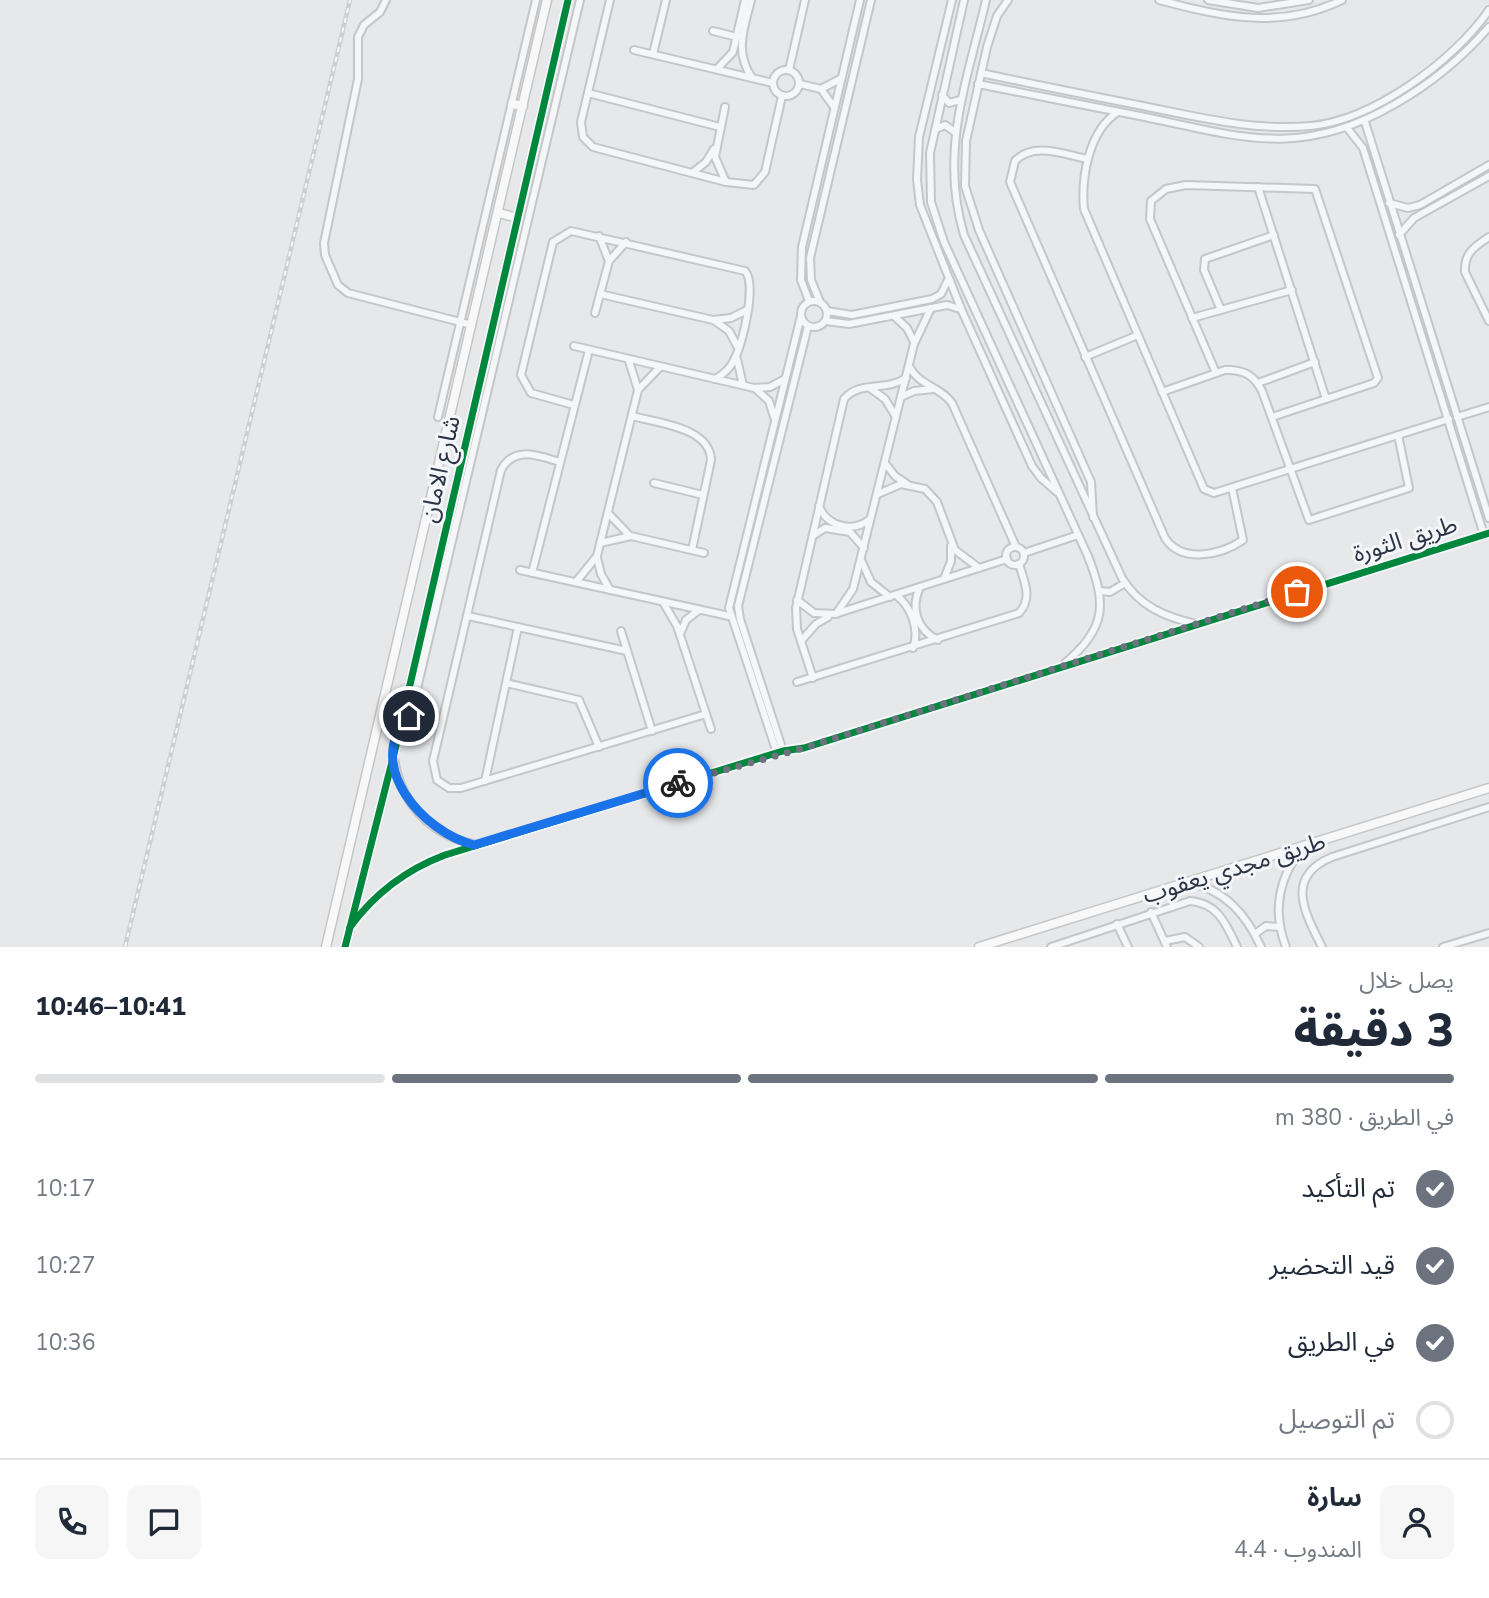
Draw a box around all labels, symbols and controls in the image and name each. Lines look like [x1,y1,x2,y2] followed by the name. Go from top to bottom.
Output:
[412,412,469,526] street label: شارع الامان
[1349,508,1461,570] street label: طريق الثورة
[1267,562,1327,622] pin
[1278,573,1316,611] icon: bag
[379,686,439,746] pin
[390,697,428,735] icon: home
[643,748,713,818] courier
[659,764,697,802] icon: bike
[1139,825,1330,913] street label: طريق مجدي يعقوب
[1359,965,1454,996] text: يصل خلال
[35,989,186,1024] text: 10:41–10:46
[1293,999,1454,1062] text: 3 دقيقة
[1275,1102,1454,1133] text: في الطريق · 380 m
[1416,1170,1454,1208] icon: check
[1302,1171,1395,1206] text: تم التأكيد
[35,1173,95,1204] text: 10:17
[1416,1247,1454,1285] icon: check
[1269,1248,1395,1283] text: قيد التحضير
[35,1250,95,1281] text: 10:27
[1416,1324,1454,1362] icon: check
[1288,1325,1395,1360] text: في الطريق
[35,1327,95,1358] text: 10:36
[1279,1402,1395,1437] text: تم التوصيل
[1307,1480,1362,1515] text: سارة
[35,1485,109,1559] button: phone
[127,1485,201,1559] button: chat
[1380,1485,1454,1559] button: person
[1234,1534,1362,1565] text: المندوب · 4.4

